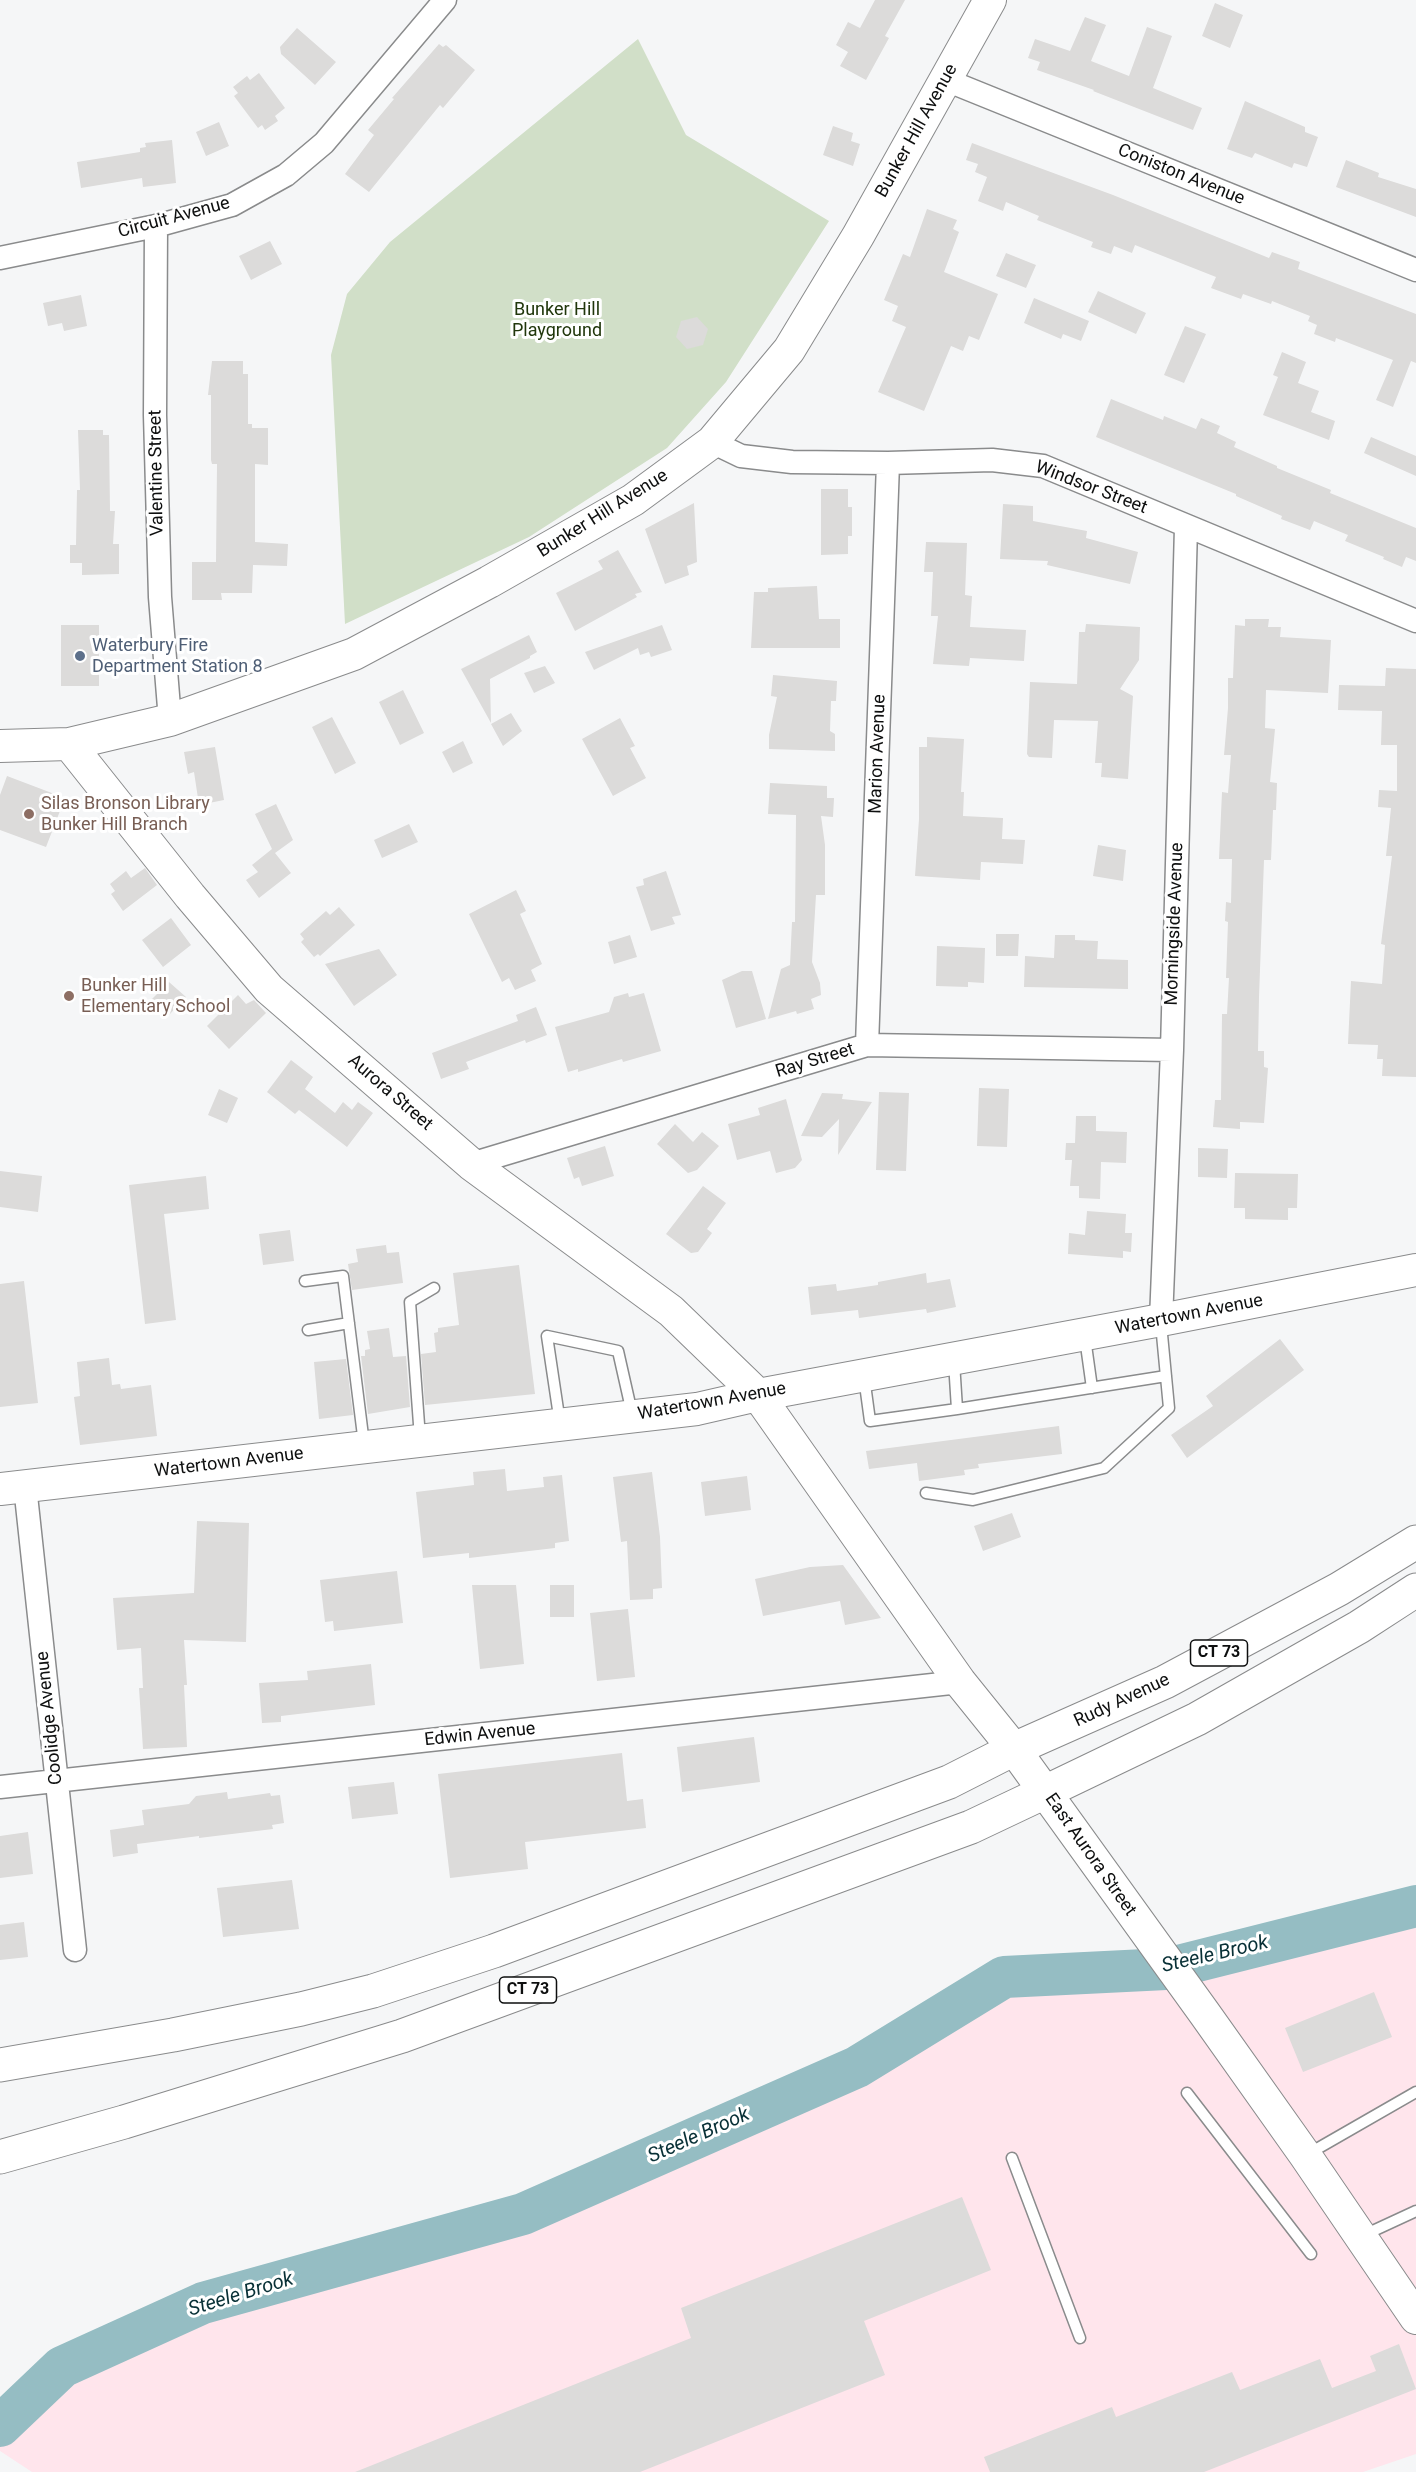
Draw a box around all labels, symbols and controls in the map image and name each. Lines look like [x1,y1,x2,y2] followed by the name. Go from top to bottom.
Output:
[871,60,963,202] street label: Bunker Hill Avenue
[1114,140,1248,210] street label: Coniston Avenue
[116,193,232,243] street label: Circuit Avenue
[512,299,602,342] park label: Bunker Hill Playground
[145,410,169,536] street label: Valentine Street
[1032,457,1150,519] street label: Windsor Street
[534,465,672,563] street label: Bunker Hill Avenue
[92,635,263,678] place label: Waterbury Fire Department Station 8
[73,649,87,663] marker: Waterbury Fire Department Station 8
[865,694,891,814] street label: Marion Avenue
[41,793,210,836] place label: Silas Bronson Library Bunker Hill Branch
[22,807,36,821] marker: Silas Bronson Library Bunker Hill Branch
[1161,842,1189,1006] street label: Morningside Avenue
[81,975,230,1018] place label: Bunker Hill Elementary School
[62,989,76,1003] marker: Bunker Hill Elementary School
[773,1039,857,1083] street label: Ray Street
[343,1050,437,1136] street label: Aurora Street
[1113,1290,1265,1340] street label: Watertown Avenue
[636,1378,788,1426] street label: Watertown Avenue
[153,1443,305,1483] street label: Watertown Avenue
[1190,1640,1248,1666] road number: CT 73
[32,1650,68,1786] street label: Coolidge Avenue
[1071,1669,1173,1733] street label: Rudy Avenue
[423,1718,537,1752] street label: Edwin Avenue
[1040,1789,1140,1921] street label: East Aurora Street
[1159,1931,1271,1979] water label: Steele Brook
[500,1977,556,2003] road number: CT 73
[644,2103,754,2169] water label: Steele Brook
[185,2268,297,2322] water label: Steele Brook

